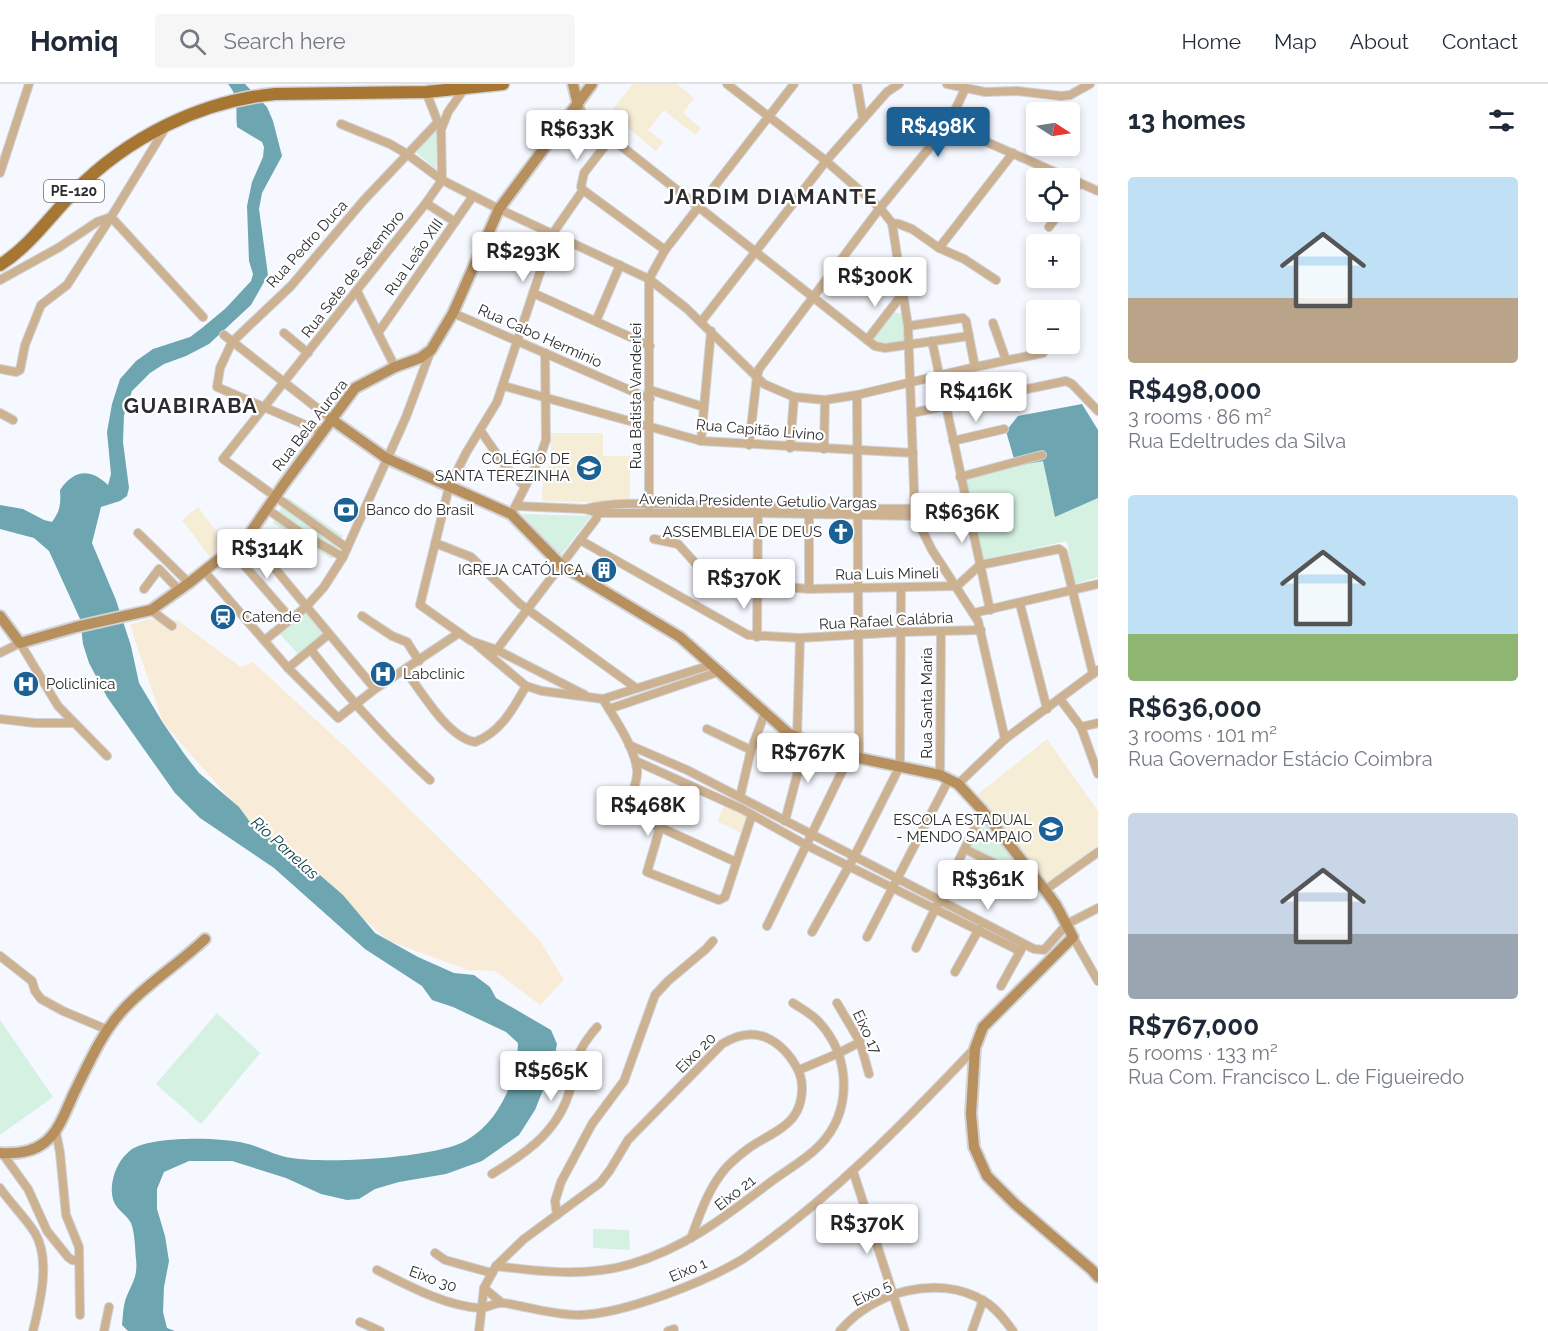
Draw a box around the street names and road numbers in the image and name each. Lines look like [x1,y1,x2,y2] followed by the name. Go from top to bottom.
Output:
[44,180,104,202] road number: PE-120
[263,196,351,292] street label: Rua Pedro Duca
[298,207,408,341] street label: Rua Sete de Setembro
[381,215,447,299] street label: Rua Leão XIII
[475,301,605,372] street label: Rua Cabo Herminio
[627,323,645,469] street label: Rua Batista Vanderlei
[269,376,351,474] street label: Rua Bela Aurora
[695,415,825,445] street label: Rua Capitão Livino
[639,490,877,512] street label: Avenida Presidente Getulio Vargas
[835,564,939,584] street label: Rua Luis Mineli
[818,608,954,634] street label: Rua Rafael Calábria
[918,647,936,759] street label: Rua Santa Maria
[849,1007,885,1057] street label: Eixo 17
[672,1029,720,1077] street label: Eixo 20
[711,1171,759,1214] street label: Eixo 21
[667,1254,710,1286] street label: Eixo 1
[407,1262,459,1296] street label: Eixo 30
[850,1276,894,1310] street label: Eixo 5

